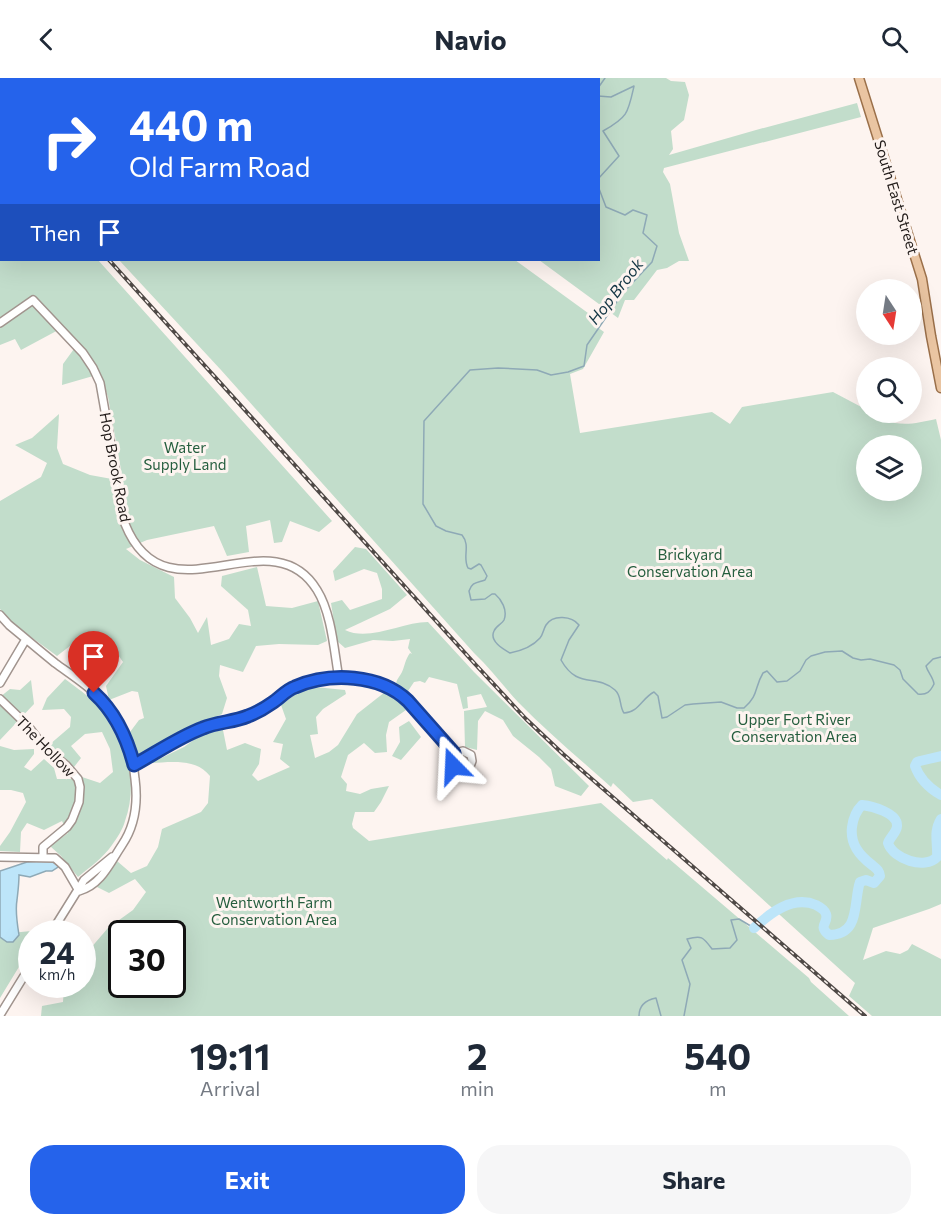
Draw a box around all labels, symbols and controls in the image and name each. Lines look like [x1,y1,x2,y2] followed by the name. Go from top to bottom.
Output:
[30,23,63,56] icon: back
[434,23,507,56] text: Navio
[878,23,911,56] icon: search
[129,98,253,150] text: 440 m
[30,102,108,180] icon: right
[871,138,923,256] street label: South East Street
[129,150,310,183] text: Old Farm Road
[93,216,126,249] icon: arrive
[30,219,81,246] text: Then
[583,254,647,328] water label: Hop Brook
[856,279,922,345] north arrow
[856,279,922,501] map controls
[856,357,922,423] button: search
[97,411,135,523] street label: Hop Brook Road
[856,435,922,501] button: layers
[143,438,227,473] park label: Water Supply Land
[627,545,753,580] park label: Brickyard Conservation Area
[68,631,119,693] pin
[77,640,110,673] icon: arrive
[731,710,857,745] park label: Upper Fort River Conservation Area
[13,712,79,780] street label: The Hollow
[421,734,485,798] position arrow
[211,893,337,928] park label: Wentworth Farm Conservation Area
[108,920,186,998] speed limit sign: 30
[39,933,75,970] text: 24
[39,965,75,983] text: km/h
[190,1033,270,1077] text: 19:11
[467,1033,488,1077] text: 2
[684,1033,751,1077] text: 540
[200,1076,260,1100] text: Arrival
[460,1076,494,1100] text: min
[709,1076,726,1100] text: m
[30,1145,465,1214] button: Exit
[477,1145,911,1214] button: Share

